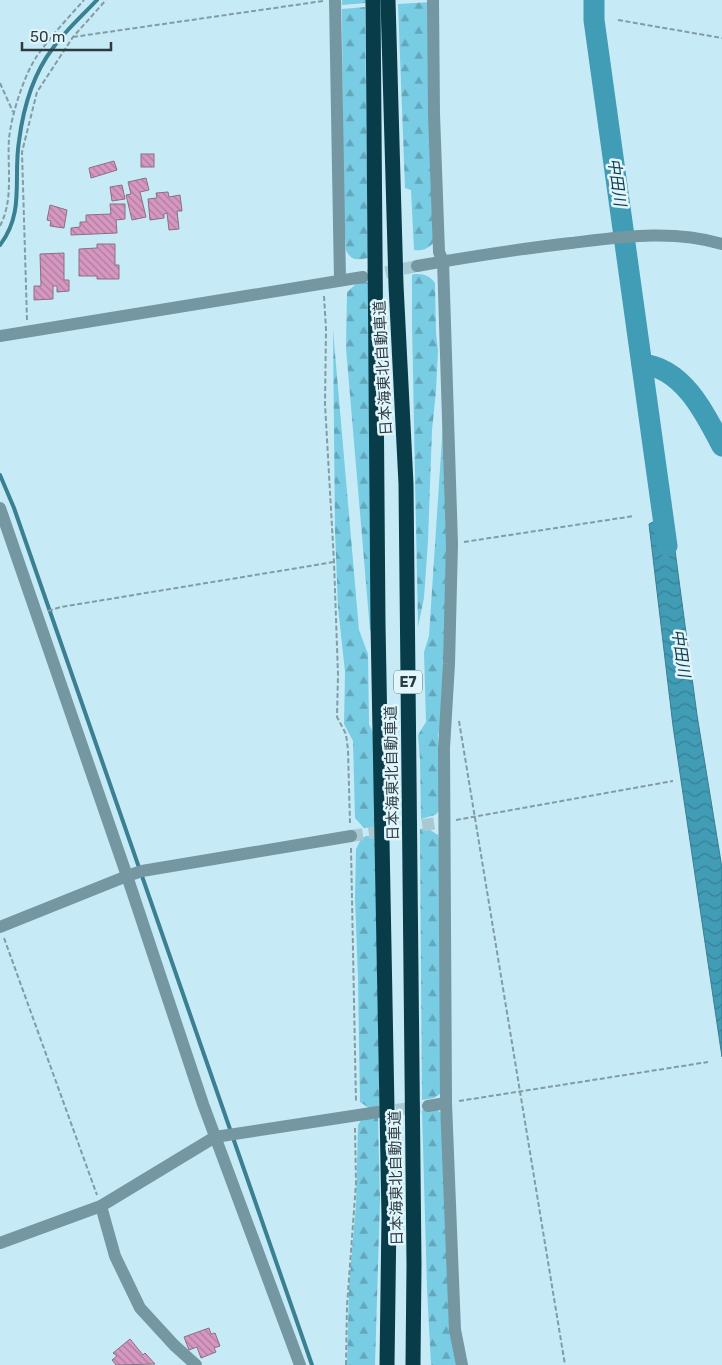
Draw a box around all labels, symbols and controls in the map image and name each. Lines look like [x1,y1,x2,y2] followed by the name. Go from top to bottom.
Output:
[22,20,111,52] scale bar
[30,28,65,46] text: 50 m
[604,157,630,209] water label: 中田川
[370,300,396,436] street label: 日本海東北自動車道
[668,628,694,680] water label: 中田川
[394,670,422,694] road number: E7
[382,705,402,841] street label: 日本海東北自動車道
[386,1110,406,1246] street label: 日本海東北自動車道

